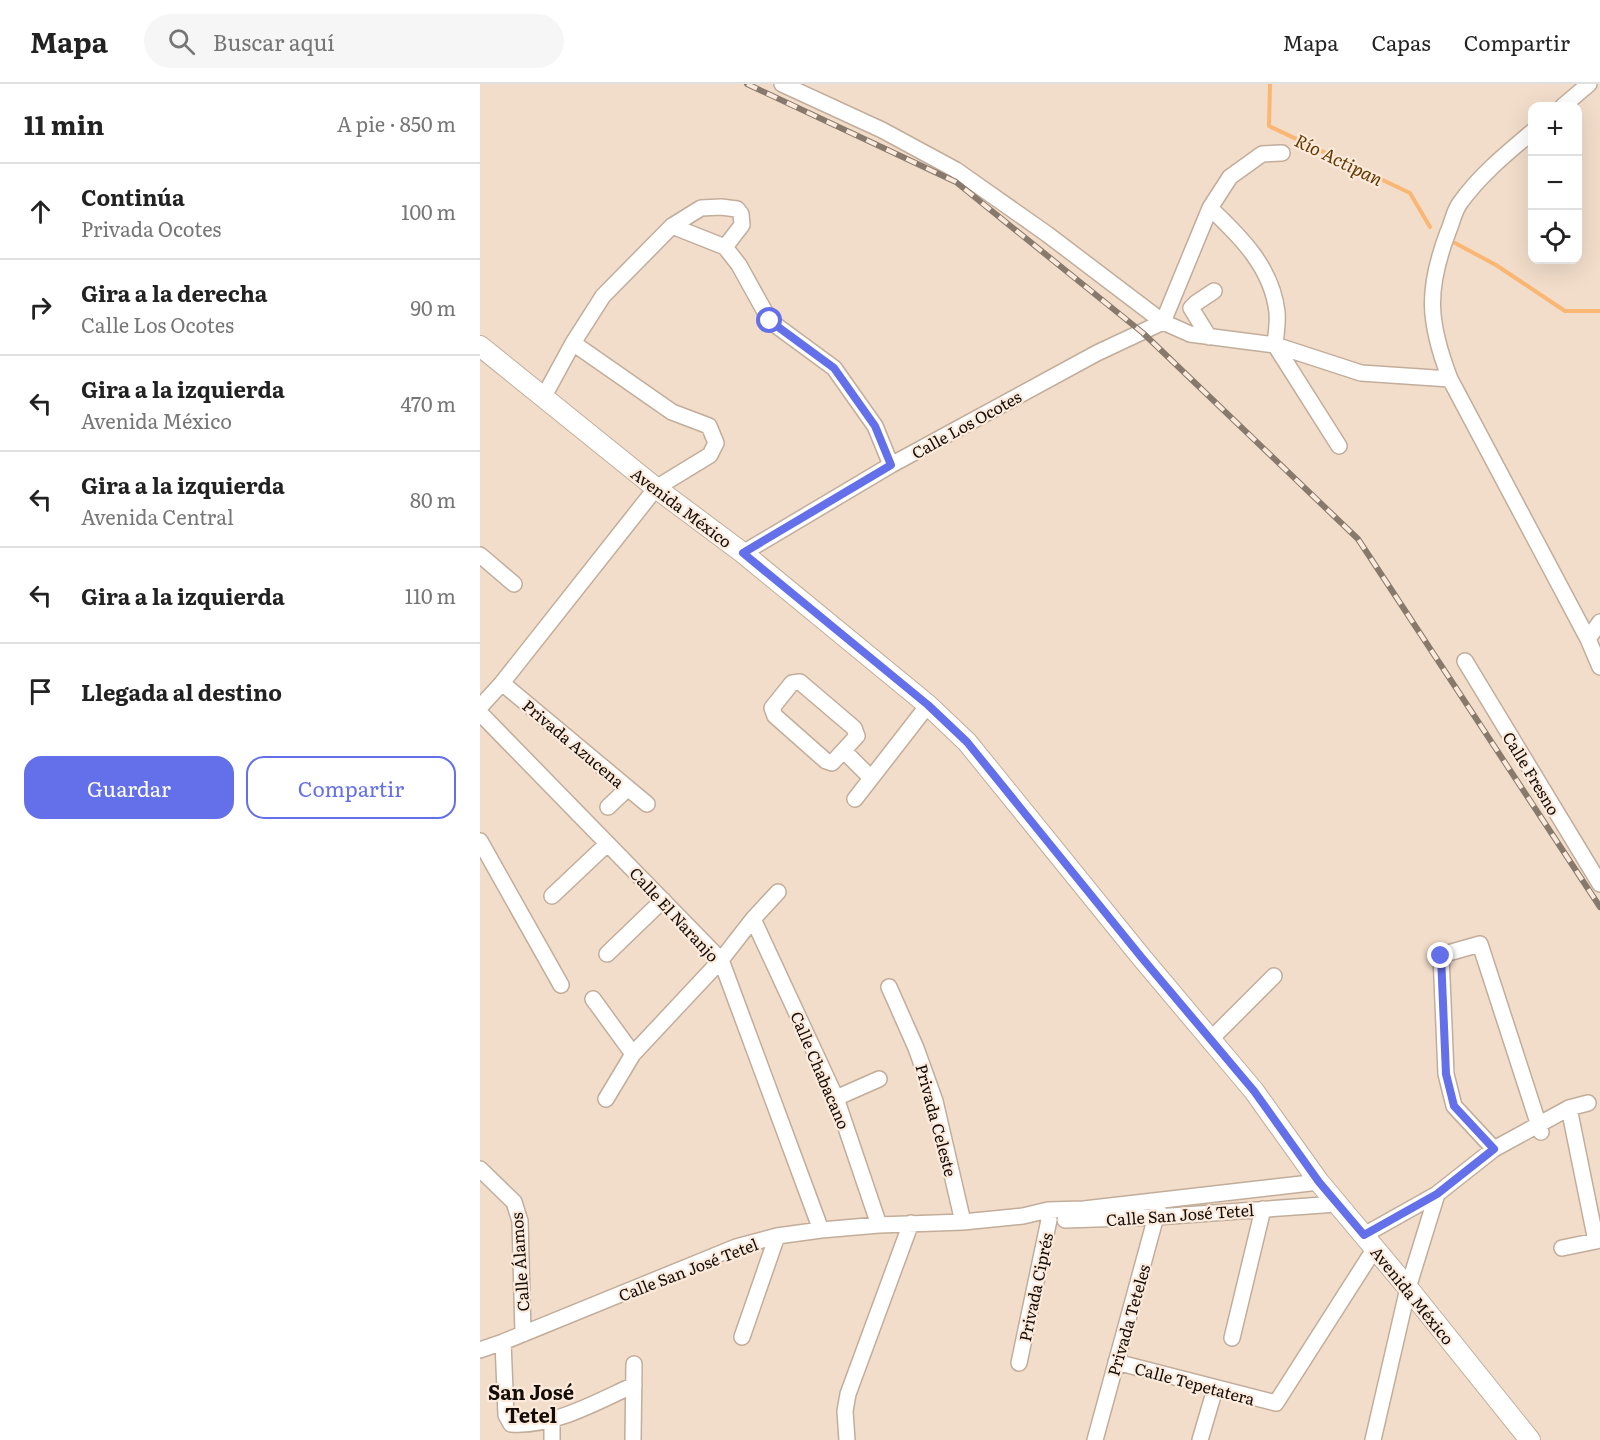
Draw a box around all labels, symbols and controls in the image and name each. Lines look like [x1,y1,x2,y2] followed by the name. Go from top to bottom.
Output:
[144,14,564,68] search box
[30,20,108,62] text: Mapa
[165,25,198,58] icon: search
[213,25,335,58] text: Buscar aquí
[1282,26,1339,57] text: Mapa
[1372,26,1431,57] text: Capas
[1464,26,1570,57] text: Compartir
[1528,102,1582,264] map controls
[1528,102,1582,156] button: +
[24,104,104,143] text: 11 min
[337,108,456,138] text: A pie · 850 m
[1290,126,1388,192] water label: Río Actipan
[1528,156,1582,210] button: −
[81,180,185,213] text: Continúa
[24,195,57,228] icon: ahead
[401,196,456,226] text: 100 m
[1528,210,1582,264] button: locate
[81,213,221,243] text: Privada Ocotes
[81,276,268,309] text: Gira a la derecha
[24,291,57,324] icon: right
[411,292,456,322] text: 90 m
[756,307,782,333] route start
[81,309,234,339] text: Calle Los Ocotes
[81,372,285,405] text: Gira a la izquierda
[907,384,1025,464] street label: Calle Los Ocotes
[24,387,57,420] icon: left
[401,388,456,418] text: 470 m
[81,405,232,435] text: Avenida México
[627,461,737,553] street label: Avenida México
[81,468,285,501] text: Gira a la izquierda
[24,483,57,516] icon: left
[410,484,456,514] text: 80 m
[81,501,234,531] text: Avenida Central
[24,579,57,612] icon: left
[81,579,285,612] text: Gira a la izquierda
[405,580,456,610] text: 110 m
[24,675,57,708] icon: arrive
[81,675,282,708] text: Llegada al destino
[518,693,630,793] street label: Privada Azucena
[1498,727,1566,819] street label: Calle Fresno
[24,756,234,819] button: Guardar
[246,756,456,819] button: Compartir
[625,861,725,967] street label: Calle El Naranjo
[1427,942,1453,968] route end
[785,1007,857,1133] street label: Calle Chabacano
[910,1061,964,1179] street label: Privada Celeste
[1105,1197,1255,1231] street label: Calle San José Tetel
[504,1212,534,1312] street label: Calle Álamos
[615,1231,761,1307] street label: Calle San José Tetel
[1012,1231,1058,1343] street label: Privada Ciprés
[1366,1241,1460,1349] street label: Avenida México
[1101,1261,1155,1379] street label: Privada Teteles
[1132,1355,1258,1411] street label: Calle Tepetatera
[488,1376,574,1429] district label: San José Tetel

